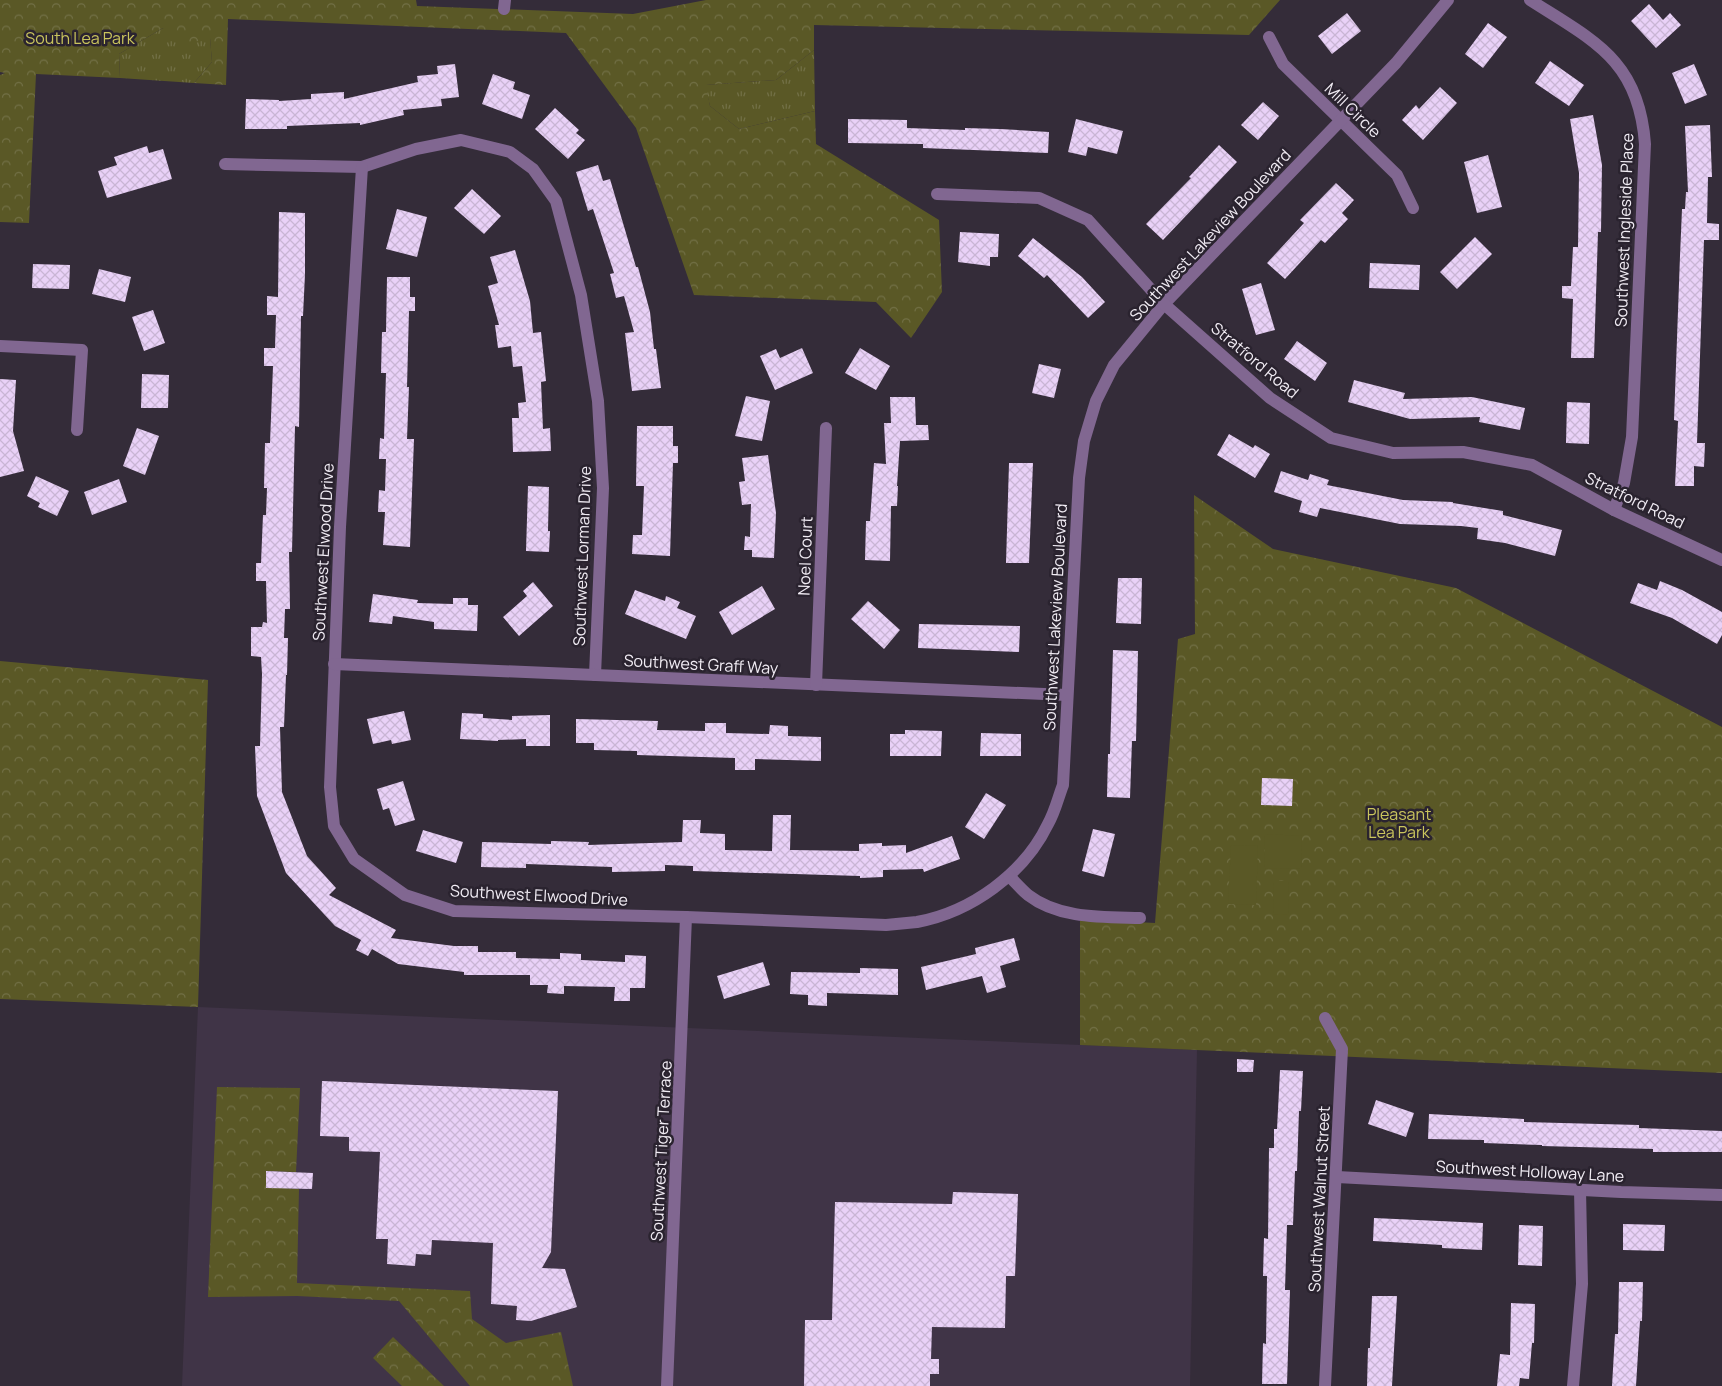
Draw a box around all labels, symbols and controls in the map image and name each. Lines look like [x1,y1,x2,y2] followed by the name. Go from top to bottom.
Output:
[25,27,136,49] park label: South Lea Park
[1320,78,1386,142] street label: Mill Circle
[1610,133,1638,327] street label: Southwest Ingleside Place
[1124,144,1296,326] street label: Southwest Lakeview Boulevard
[1207,317,1303,403] street label: Stratford Road
[307,463,339,641] street label: Southwest Elwood Drive
[568,466,596,646] street label: Southwest Lorman Drive
[1582,466,1688,534] street label: Stratford Road
[1038,503,1072,731] street label: Southwest Lakeview Boulevard
[793,516,817,596] street label: Noel Court
[623,649,779,679] street label: Southwest Graff Way
[1367,803,1431,843] park label: Pleasant Lea Park
[450,879,628,911] street label: Southwest Elwood Drive
[645,1060,677,1242] street label: Southwest Tiger Terrace
[1303,1105,1335,1293] street label: Southwest Walnut Street
[1435,1155,1625,1187] street label: Southwest Holloway Lane

